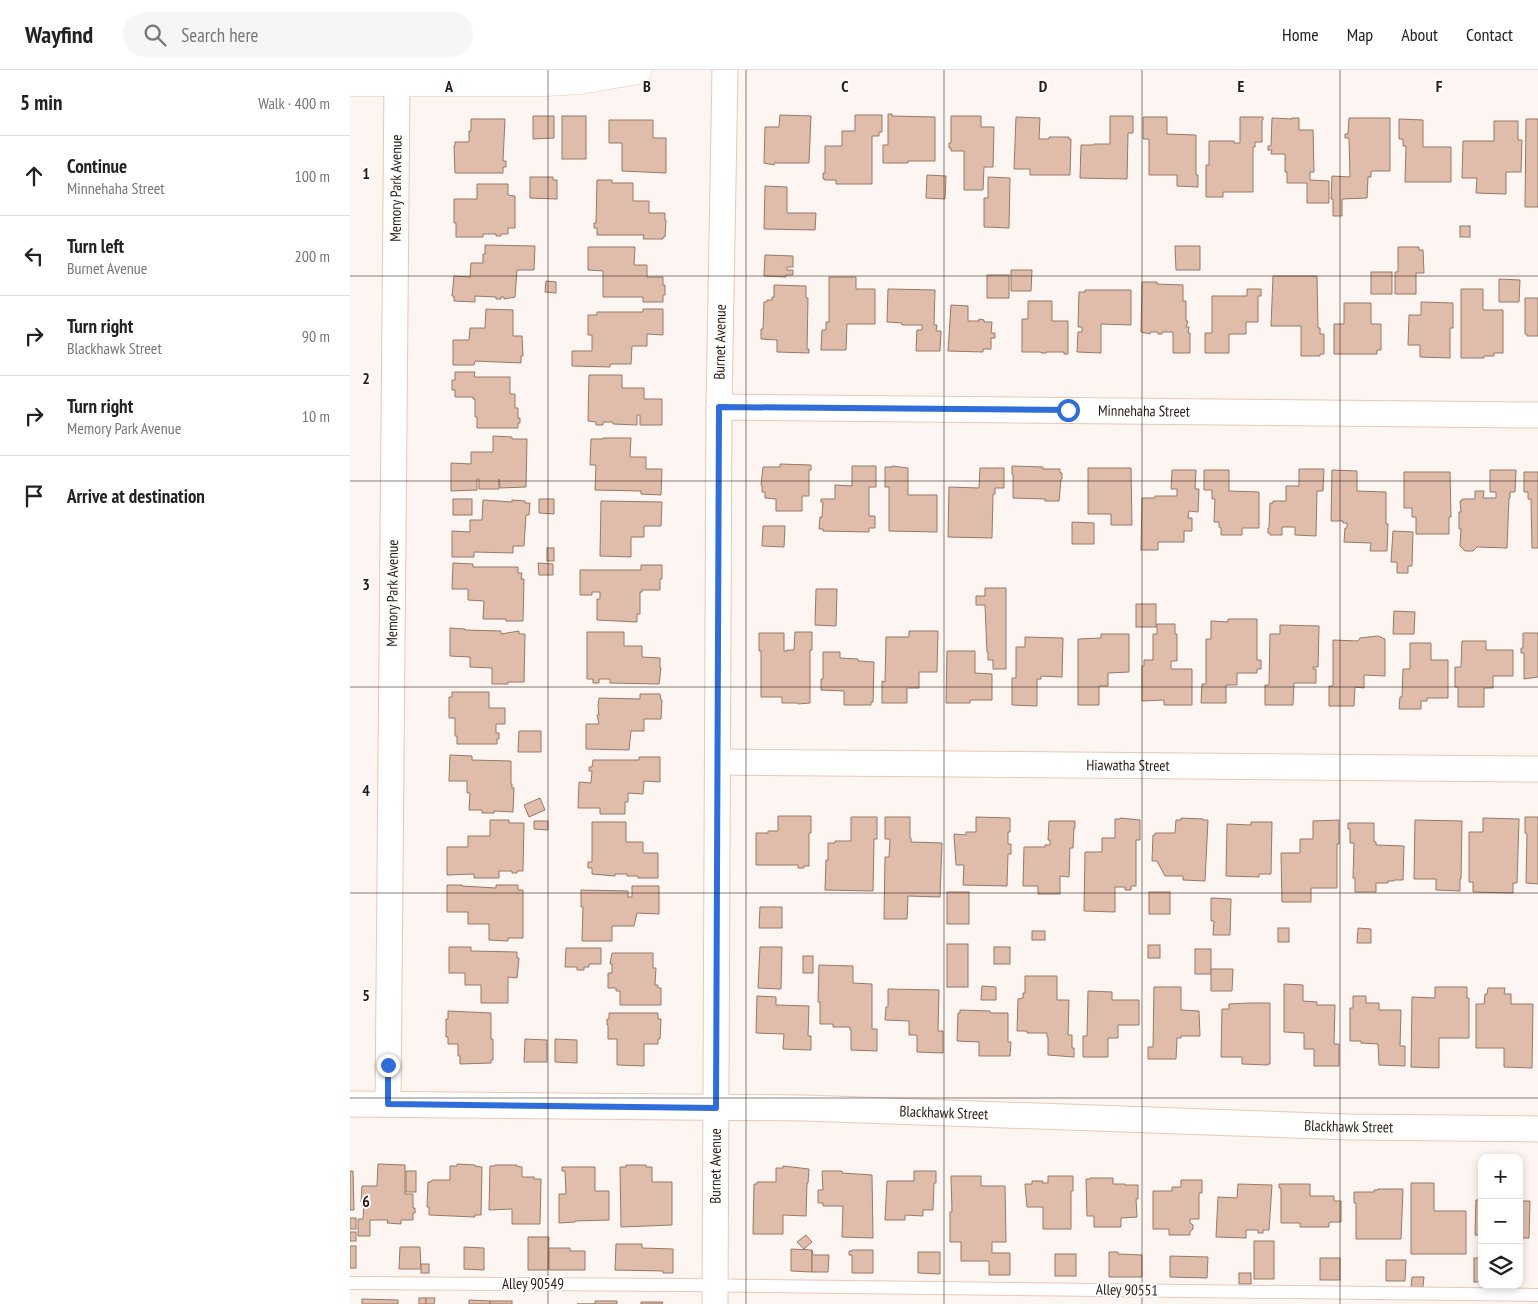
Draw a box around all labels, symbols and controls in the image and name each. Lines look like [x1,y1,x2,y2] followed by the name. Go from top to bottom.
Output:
[123,12,473,57] search box
[25,19,93,50] text: Wayfind
[141,21,169,49] icon: search
[181,23,258,47] text: Search here
[1282,23,1319,46] text: Home
[1347,23,1373,46] text: Map
[1401,23,1438,46] text: About
[1466,23,1513,46] text: Contact
[444,76,454,96] text: A
[643,76,651,96] text: B
[841,76,849,96] text: C
[1039,76,1048,96] text: D
[1238,76,1245,96] text: E
[1436,76,1443,96] text: F
[20,89,62,116] text: 5 min
[258,93,330,113] text: Walk · 400 m
[386,134,406,242] street label: Memory Park Avenue
[67,154,127,178] text: Continue
[20,162,48,190] icon: ahead
[362,163,370,183] text: 1
[295,166,330,186] text: 100 m
[67,178,165,198] text: Minnehaha Street
[67,234,124,258] text: Turn left
[20,242,48,270] icon: left
[295,246,330,266] text: 200 m
[67,258,147,278] text: Burnet Avenue
[709,304,730,380] street label: Burnet Avenue
[67,314,133,338] text: Turn right
[20,322,48,350] icon: right
[302,326,330,346] text: 90 m
[67,338,162,358] text: Blackhawk Street
[362,368,370,388] text: 2
[67,394,133,418] text: Turn right
[1057,399,1080,422] route start
[1098,401,1190,421] street label: Minnehaha Street
[20,402,48,430] icon: right
[302,406,330,426] text: 10 m
[67,418,181,438] text: Memory Park Avenue
[20,482,48,510] icon: arrive
[67,484,205,508] text: Arrive at destination
[382,539,402,647] street label: Memory Park Avenue
[362,574,370,594] text: 3
[1086,755,1170,775] street label: Hiawatha Street
[362,780,370,800] text: 4
[362,985,370,1005] text: 5
[377,1054,400,1077] route end
[899,1101,989,1123] street label: Blackhawk Street
[1304,1115,1393,1136] street label: Blackhawk Street
[705,1128,725,1204] street label: Burnet Avenue
[1478,1154,1523,1289] map controls
[1478,1154,1523,1199] button: +
[362,1191,370,1211] text: 6
[1478,1199,1523,1244] button: −
[1478,1244,1523,1289] button: layers
[502,1274,564,1293] street label: Alley 90549
[1096,1279,1158,1300] street label: Alley 90551

